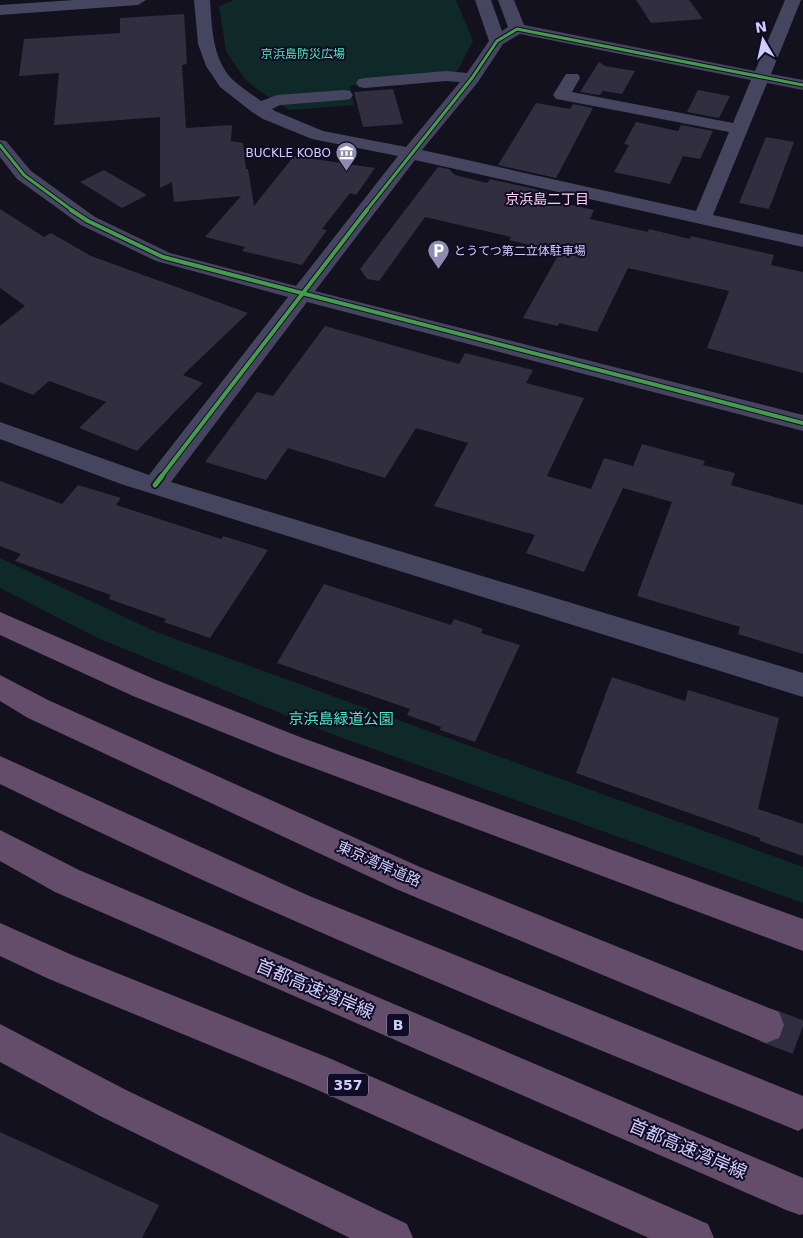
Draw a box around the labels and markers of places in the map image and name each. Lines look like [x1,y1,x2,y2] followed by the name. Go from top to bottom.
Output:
[335,141,359,172] museum icon: BUCKLE KOBO
[246,146,331,160] place label: BUCKLE KOBO
[426,239,450,270] parking icon: とうてつ第二立体駐車場
[454,244,586,258] place label: とうてつ第二立体駐車場

